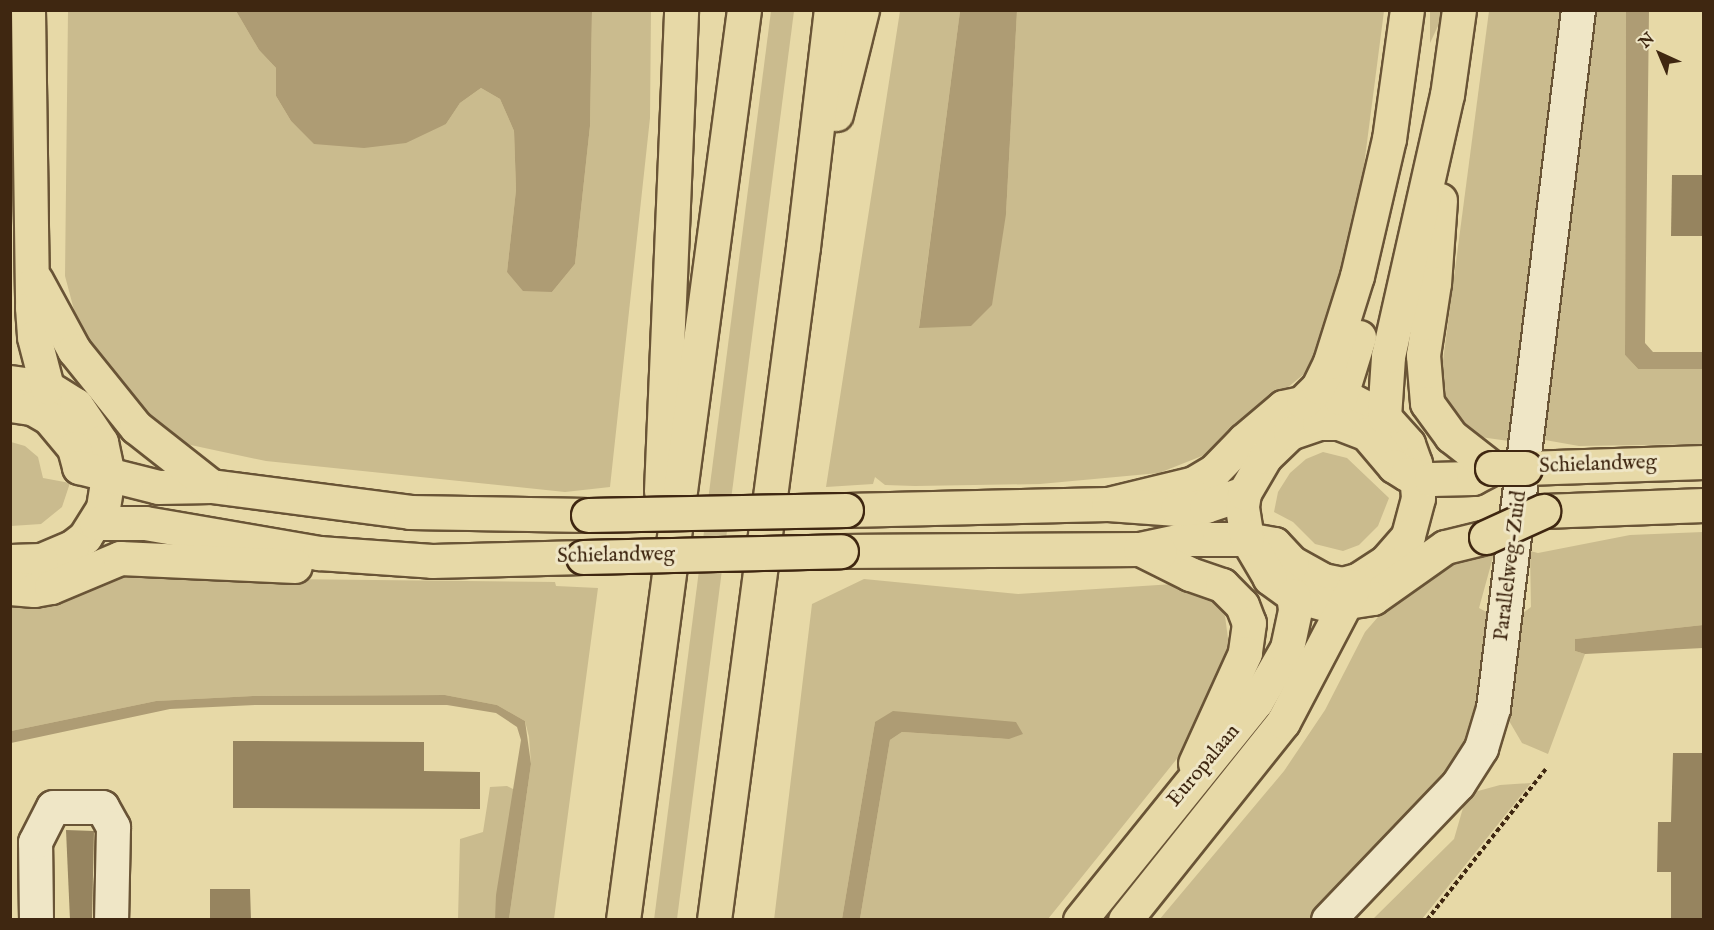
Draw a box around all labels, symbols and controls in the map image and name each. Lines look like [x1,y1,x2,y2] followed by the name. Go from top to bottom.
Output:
[1630,24,1690,84] north arrow
[1636,29,1659,53] text: N
[1539,450,1657,480] street label: Schielandweg
[1489,489,1533,643] street label: Parallelweg-Zuid
[557,542,675,570] street label: Schielandweg
[1162,720,1246,812] street label: Europalaan

